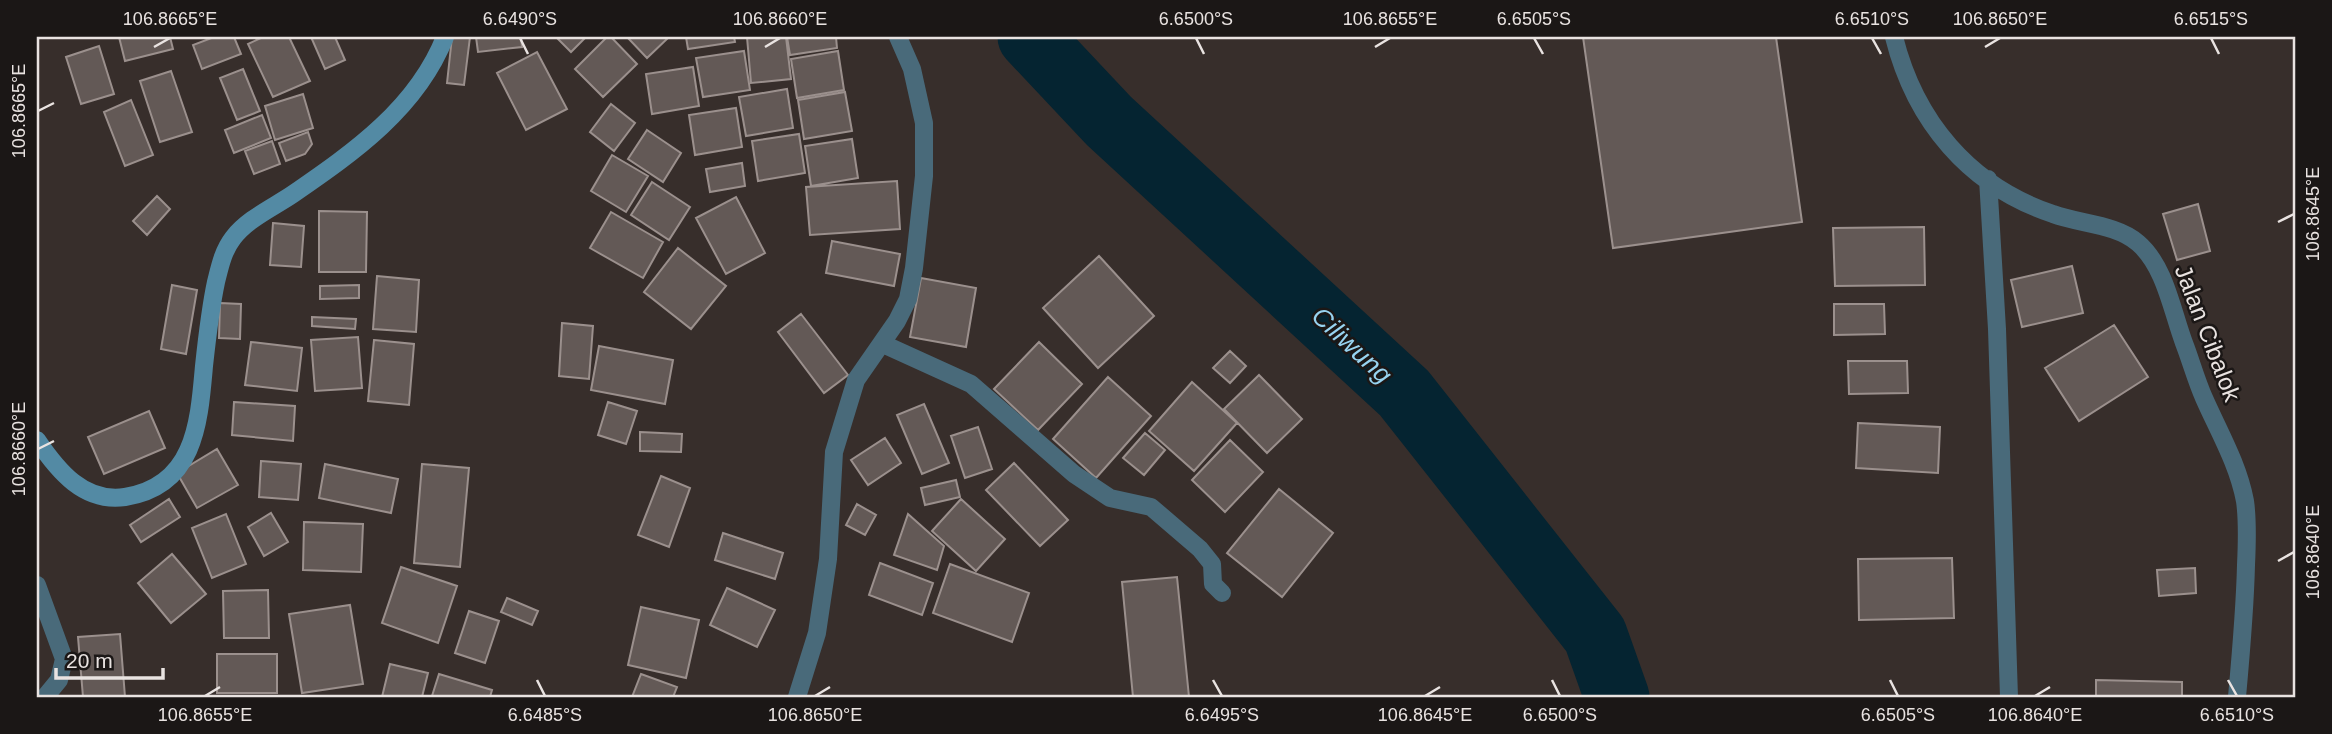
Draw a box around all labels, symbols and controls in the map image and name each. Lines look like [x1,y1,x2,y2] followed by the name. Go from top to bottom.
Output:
[123,9,217,29] text: 106.8665°E
[483,9,557,29] text: 6.6490°S
[733,9,827,29] text: 106.8660°E
[1159,9,1233,29] text: 6.6500°S
[1343,9,1437,29] text: 106.8655°E
[1497,9,1571,29] text: 6.6505°S
[1835,9,1909,29] text: 6.6510°S
[1953,9,2047,29] text: 106.8650°E
[2174,9,2248,29] text: 6.6515°S
[9,64,29,158] text: 106.8665°E
[2303,167,2323,261] text: 106.8645°E
[2170,261,2247,406] street label: Jalan Cibalok
[1306,301,1399,390] water label: Ciliwung
[9,402,29,496] text: 106.8660°E
[2303,505,2323,599] text: 106.8640°E
[56,636,163,680] scale bar
[66,649,113,672] text: 20 m
[158,705,252,725] text: 106.8655°E
[508,705,582,725] text: 6.6485°S
[768,705,862,725] text: 106.8650°E
[1185,705,1259,725] text: 6.6495°S
[1378,705,1472,725] text: 106.8645°E
[1523,705,1597,725] text: 6.6500°S
[1861,705,1935,725] text: 6.6505°S
[1988,705,2082,725] text: 106.8640°E
[2200,705,2274,725] text: 6.6510°S

